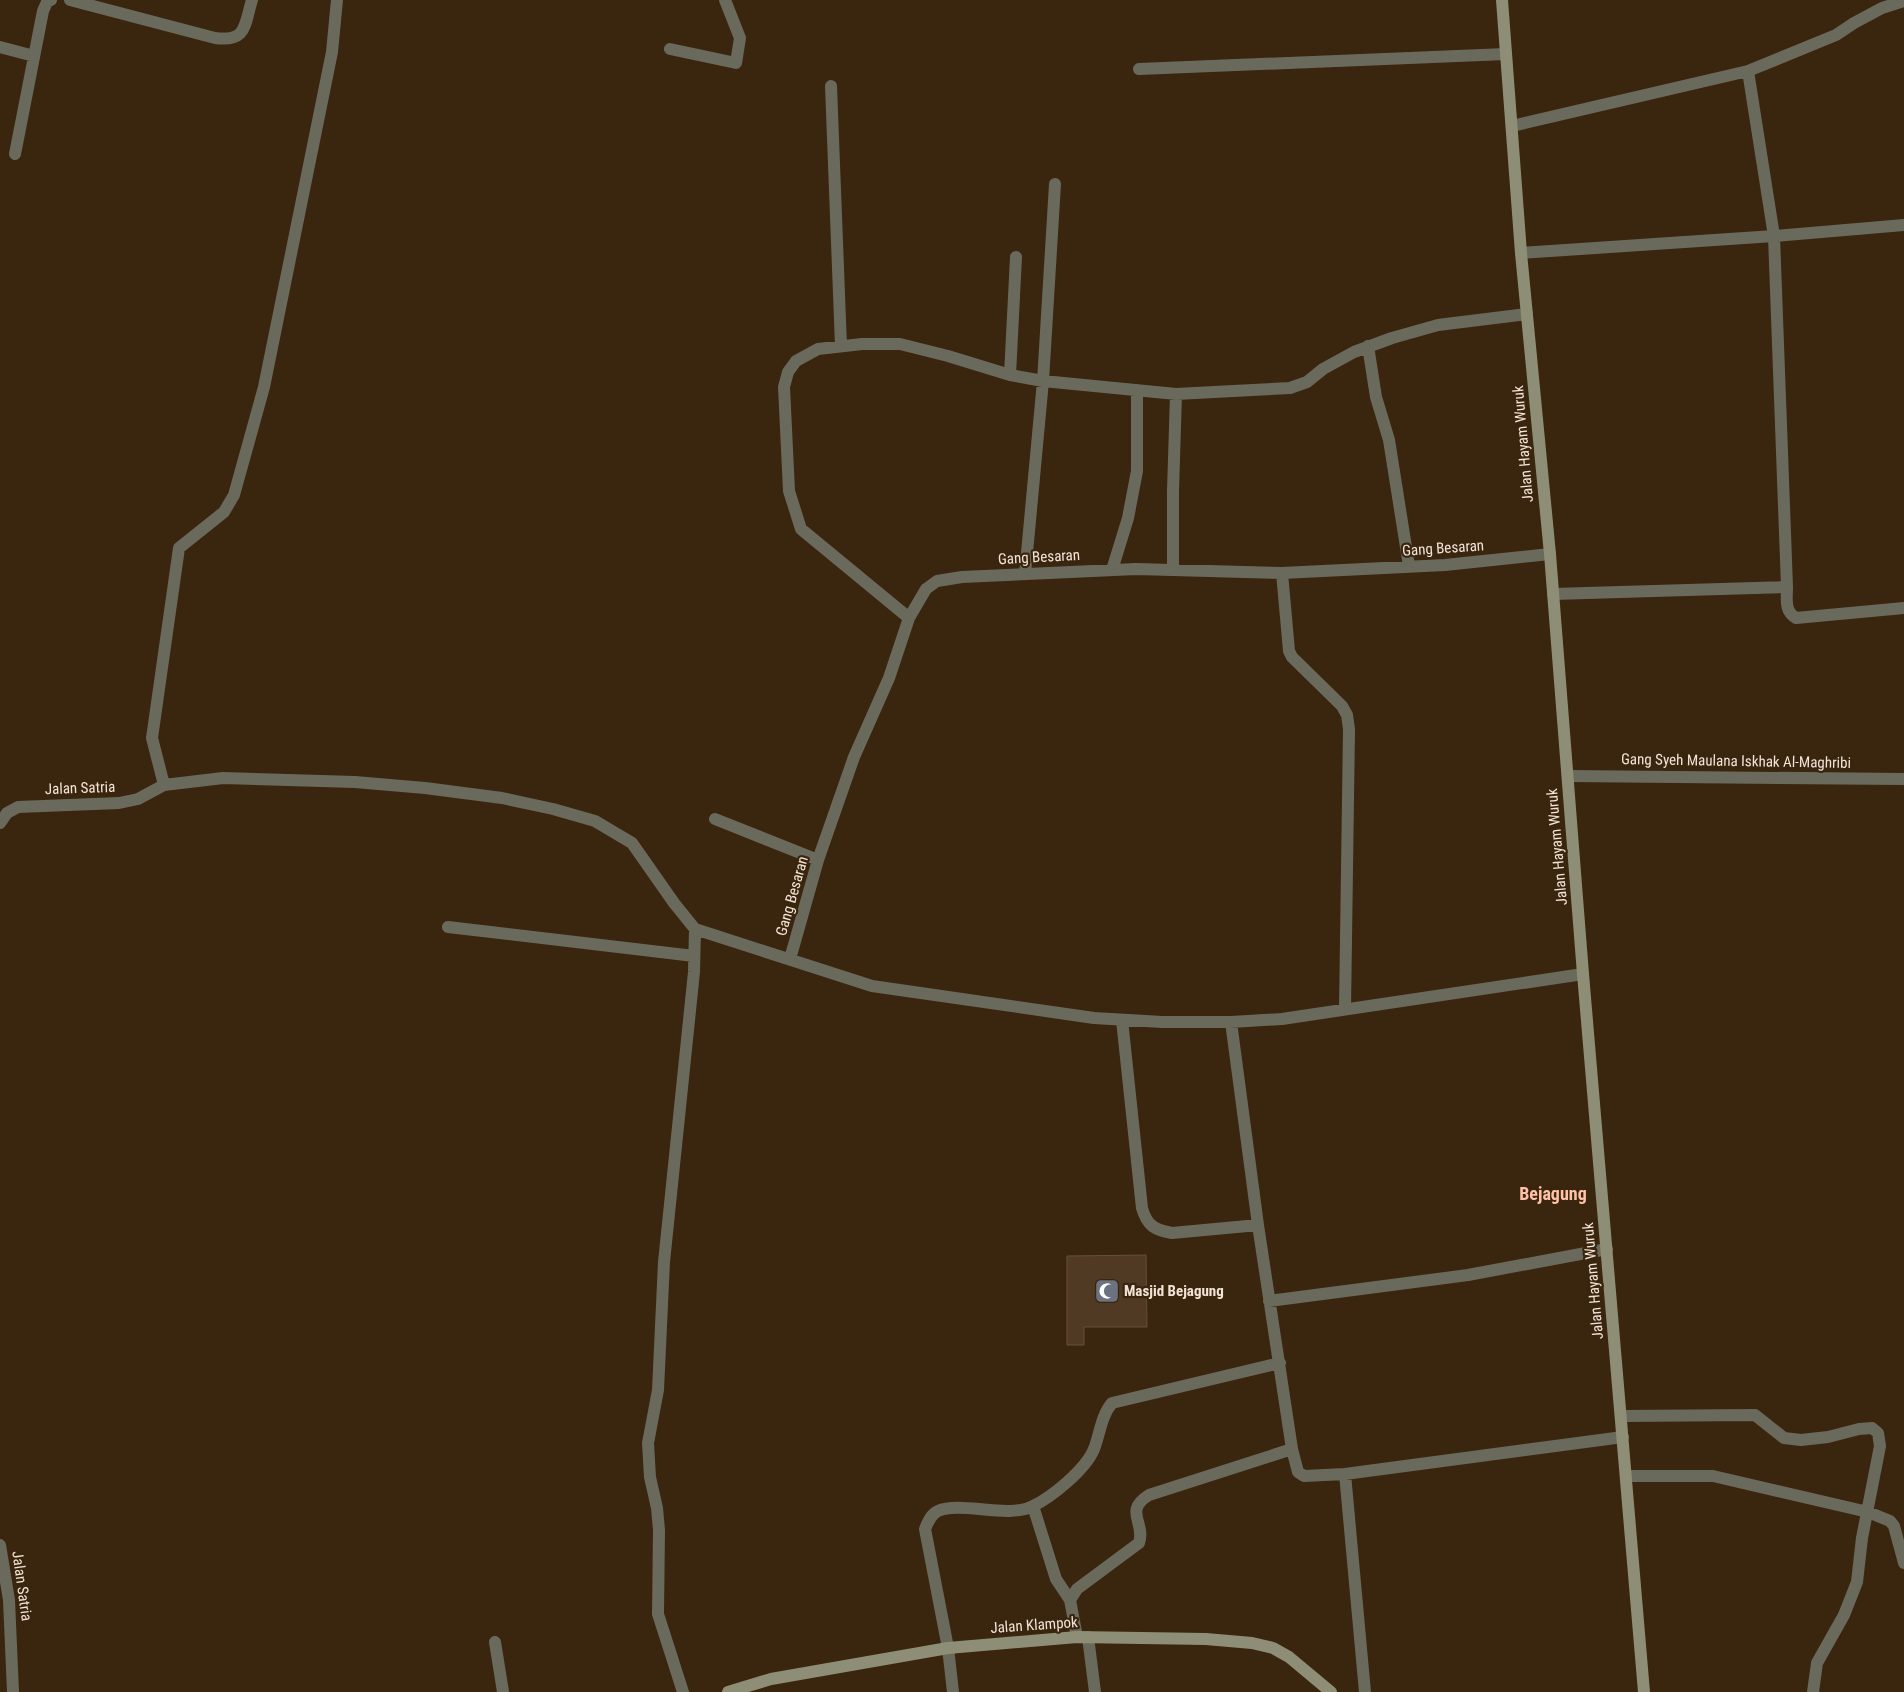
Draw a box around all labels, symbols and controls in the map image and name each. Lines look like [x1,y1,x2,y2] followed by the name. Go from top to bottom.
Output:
[1509,385,1537,503] street label: Jalan Hayam Wuruk
[1401,536,1485,560] street label: Gang Besaran
[998,546,1080,568] street label: Gang Besaran
[1621,750,1851,772] street label: Gang Syeh Maulana Iskhak Al-Maghribi
[45,778,115,798] street label: Jalan Satria
[1543,788,1571,906] street label: Jalan Hayam Wuruk
[772,854,812,938] street label: Gang Besaran
[1519,1183,1587,1204] district label: Bejagung
[1579,1222,1607,1340] street label: Jalan Hayam Wuruk
[1094,1278,1120,1304] mosque icon: Masjid Bejagung
[1124,1282,1224,1300] place label: Masjid Bejagung
[8,1550,36,1622] street label: Jalan Satria
[990,1613,1079,1637] street label: Jalan Klampok

